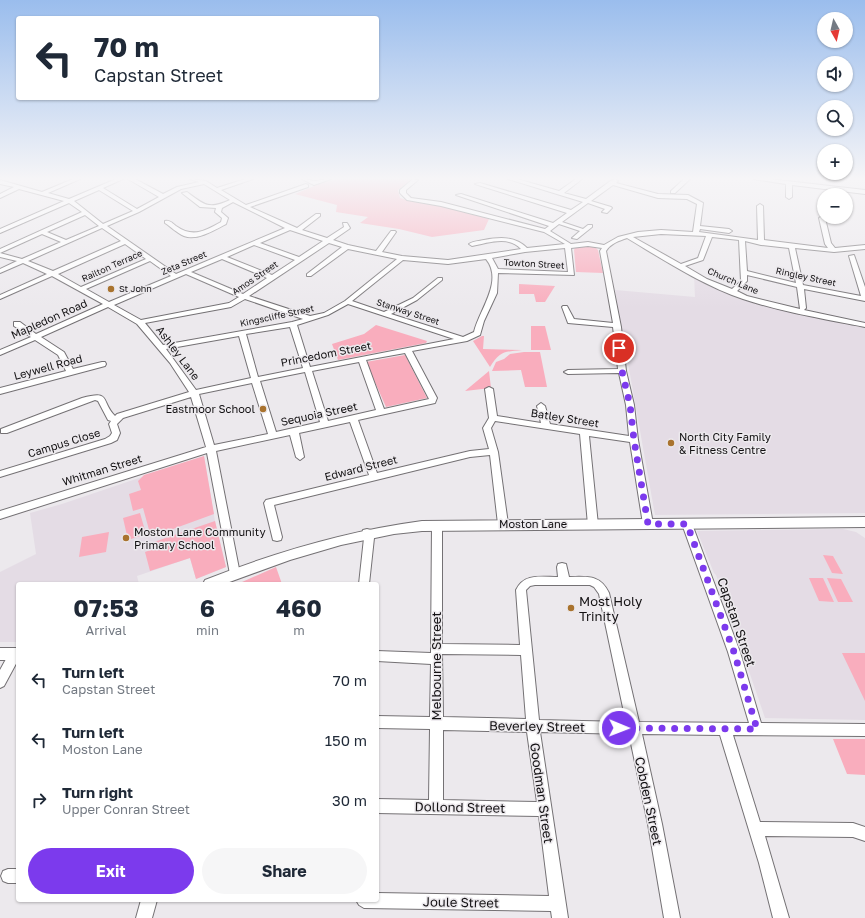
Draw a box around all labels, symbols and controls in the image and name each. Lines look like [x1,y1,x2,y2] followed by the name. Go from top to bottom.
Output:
[817,12,853,48] north arrow
[817,12,853,224] map controls
[94,30,159,63] text: 70 m
[28,32,80,84] icon: left
[817,56,853,92] button: sound
[94,64,223,86] text: Capstan Street
[817,100,853,136] button: search
[817,144,853,180] button: +
[817,188,853,224] button: −
[80,247,144,284] street label: Railton Terrace
[160,248,208,277] street label: Zeta Street
[503,256,565,271] street label: Towton Street
[230,258,280,297] street label: Amos Street
[706,265,760,296] street label: Church Lane
[775,265,838,288] street label: Ringley Street
[119,283,152,294] place label: St John
[106,284,116,294] marker: St John
[9,296,89,341] street label: Mapledon Road
[375,296,441,327] street label: Stanway Street
[239,302,315,329] street label: Kingscliffe Street
[154,323,203,382] street label: Ashley Lane
[602,331,636,365] pin
[608,337,630,359] icon: arrive
[280,338,372,369] street label: Princedom Street
[12,351,84,382] street label: Leywell Road
[279,399,358,428] street label: Sequoia Street
[165,402,255,415] place label: Eastmoor School
[258,404,268,414] marker: Eastmoor School
[530,406,600,429] street label: Batley Street
[26,425,102,460] street label: Campus Close
[679,430,771,456] place label: North City Family & Fitness Centre
[666,438,676,448] marker: North City Family & Fitness Centre
[60,451,143,488] street label: Whitman Street
[323,452,399,483] street label: Edward Street
[499,517,567,530] street label: Moston Lane
[134,525,266,551] place label: Moston Lane Community Primary School
[121,533,131,543] marker: Moston Lane Community Primary School
[714,575,760,669] street label: Capstan Street
[73,593,139,622] text: 07:53
[200,593,215,622] text: 6
[276,593,322,622] text: 460
[579,593,643,624] place label: Most Holy Trinity
[566,603,576,613] marker: Most Holy Trinity
[428,612,444,720] street label: Melbourne Street
[86,622,126,638] text: Arrival
[196,622,219,638] text: min
[293,622,305,638] text: m
[62,663,124,681] text: Turn left
[28,669,50,691] icon: left
[333,671,367,689] text: 70 m
[62,681,155,697] text: Capstan Street
[598,707,640,749] position arrow
[489,717,585,735] street label: Beverley Street
[62,723,124,741] text: Turn left
[28,729,50,751] icon: left
[325,731,367,749] text: 150 m
[62,741,143,757] text: Moston Lane
[527,742,557,844] street label: Goodman Street
[632,755,666,847] street label: Cobden Street
[62,783,133,801] text: Turn right
[28,789,50,811] icon: right
[332,791,367,809] text: 30 m
[415,798,505,816] street label: Dollond Street
[62,801,190,817] text: Upper Conran Street
[28,848,194,894] button: Exit
[202,848,367,894] button: Share
[423,893,499,911] street label: Joule Street

